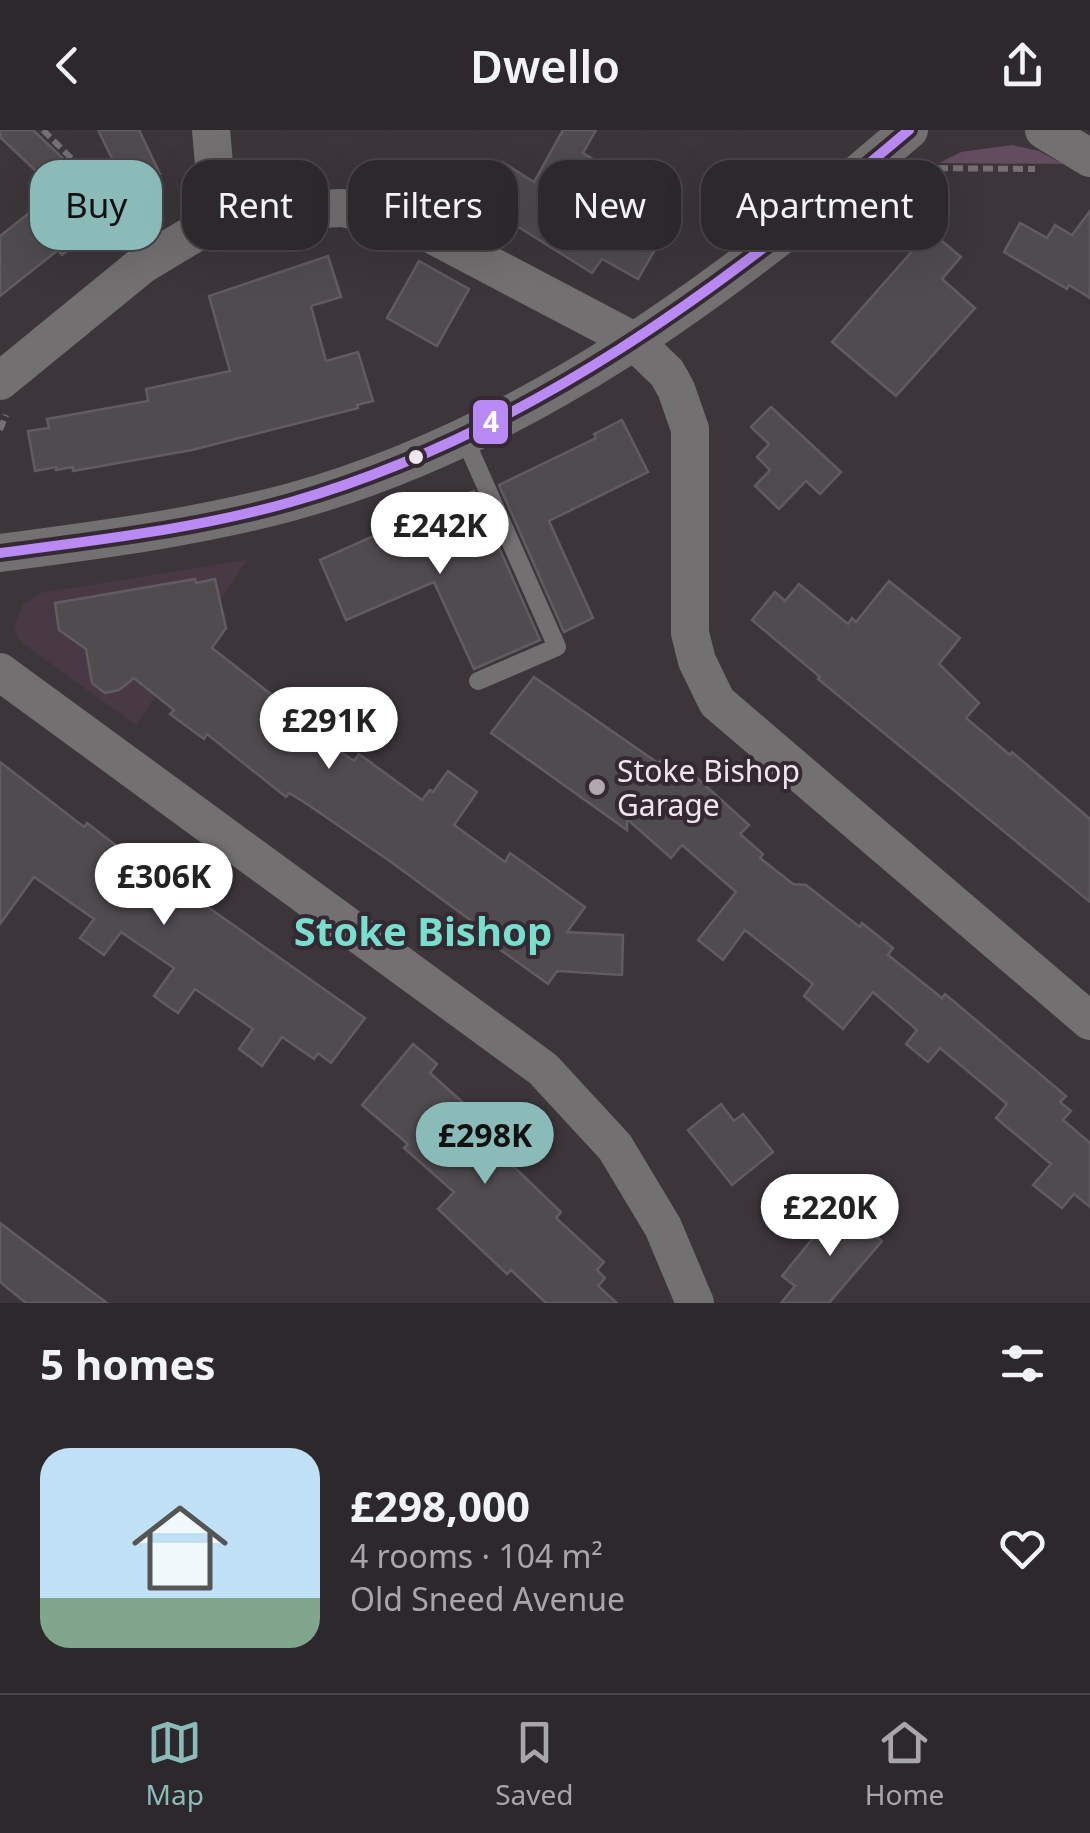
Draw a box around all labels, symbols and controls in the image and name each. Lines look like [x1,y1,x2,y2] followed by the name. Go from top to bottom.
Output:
[470,35,620,96] text: Dwello
[40,38,95,93] icon: back
[995,38,1050,93] icon: share
[30,160,162,250] chip: Buy
[182,160,328,250] chip: Rent
[348,160,518,250] chip: Filters
[538,160,681,250] chip: New
[701,160,948,250] chip: Apartment
[471,398,510,446] line badge: 4
[483,402,499,440] text: 4
[406,447,426,467] unlabelled marker
[370,492,510,577] pin: £242K
[393,503,487,546] text: £242K
[259,687,399,772] pin: £291K
[282,698,376,741] text: £291K
[617,750,800,825] place label: Stoke Bishop Garage
[586,776,608,798] marker: Stoke Bishop Garage
[94,843,234,928] pin: £306K
[117,854,211,897] text: £306K
[294,903,552,958] district label: Stoke Bishop
[415,1102,555,1187] pin: £298K
[438,1113,532,1156] text: £298K
[760,1174,900,1259] pin: £220K
[783,1185,877,1228] text: £220K
[40,1335,216,1392] text: 5 homes
[995,1336,1050,1391] icon: filters
[350,1477,530,1534] text: £298,000
[120,1488,240,1608] icon: home
[995,1521,1050,1576] icon: heart
[350,1534,603,1577] text: 4 rooms · 104 m²
[350,1577,625,1620] text: Old Sneed Avenue
[146,1715,204,1813] tab: Map
[495,1715,573,1813] tab: Saved
[865,1715,944,1813] tab: Home

